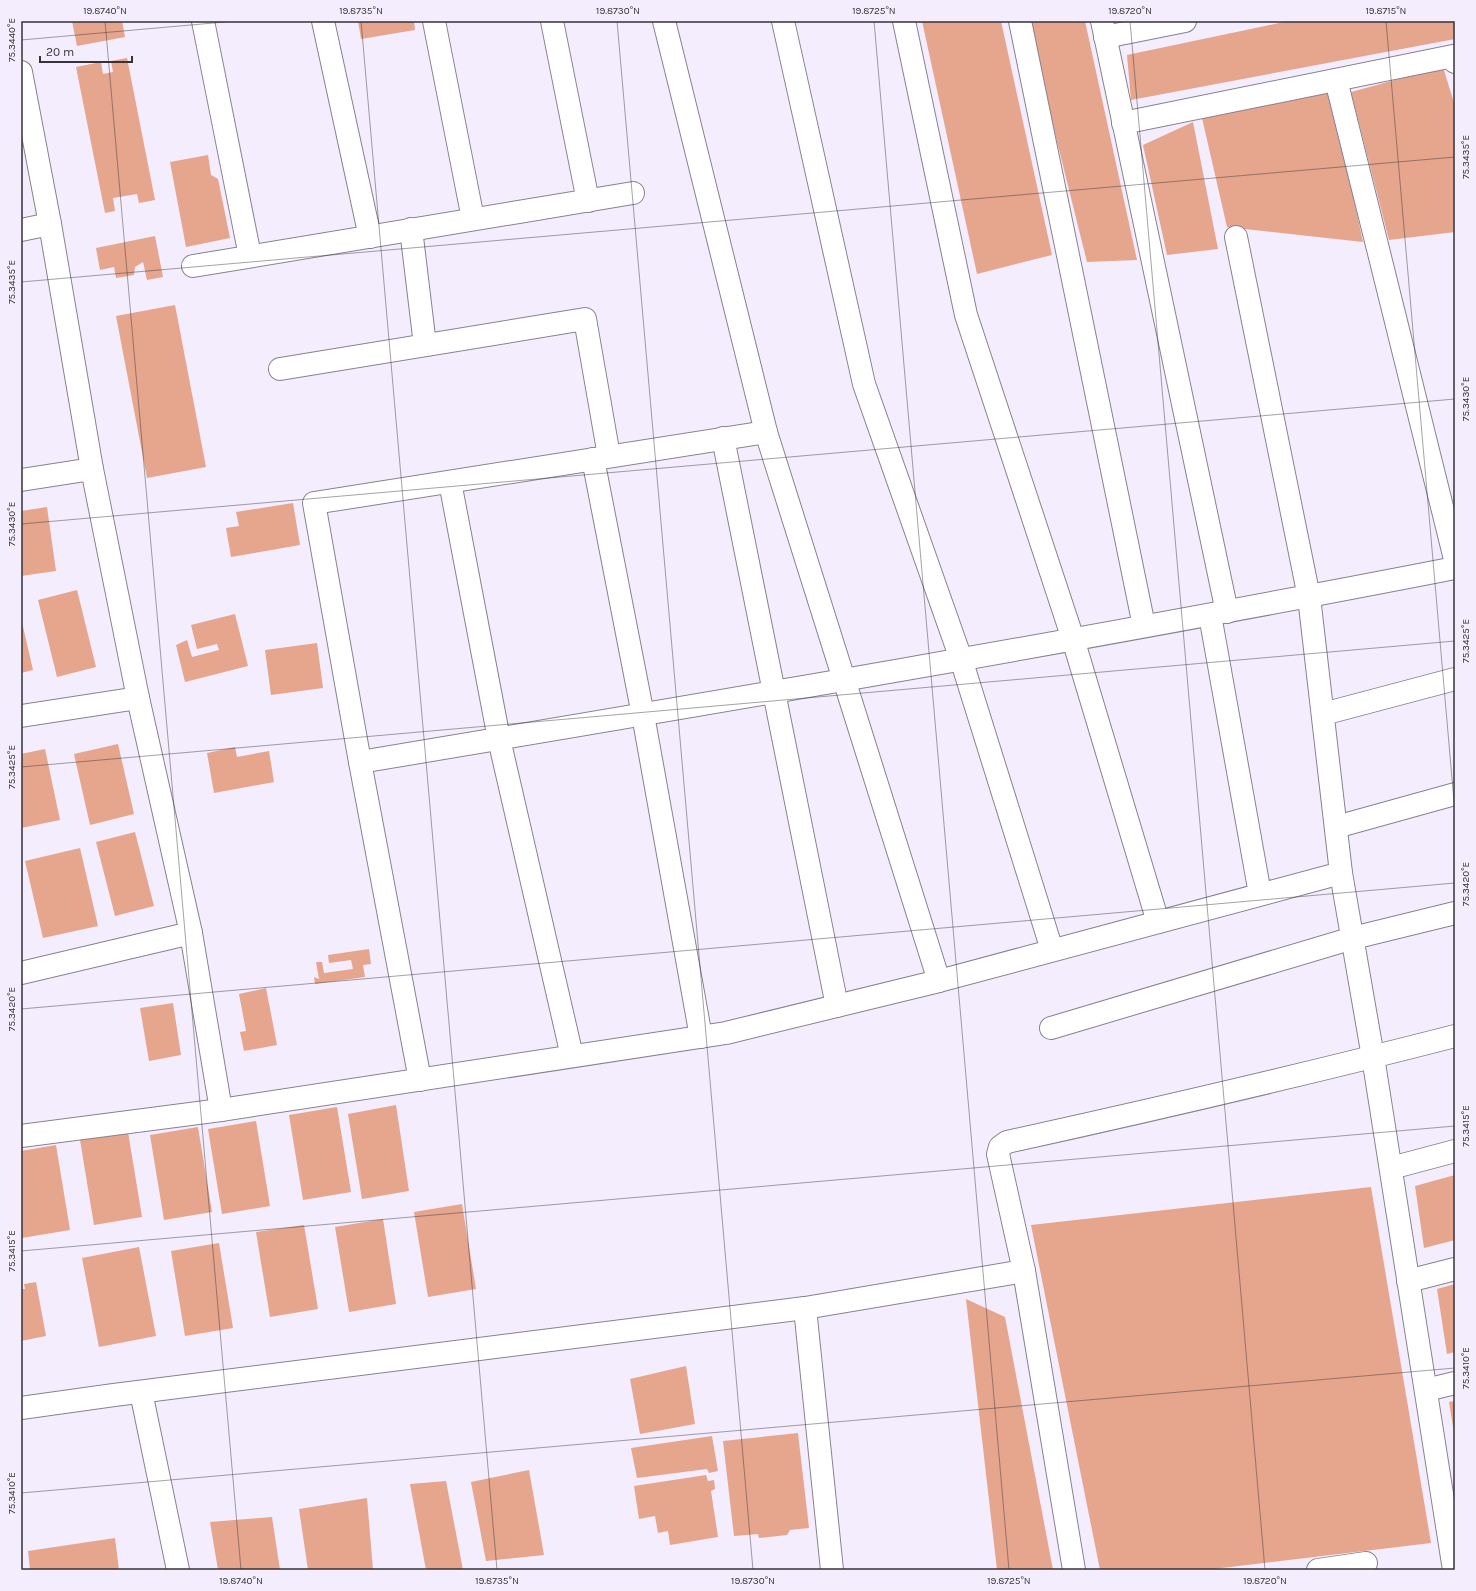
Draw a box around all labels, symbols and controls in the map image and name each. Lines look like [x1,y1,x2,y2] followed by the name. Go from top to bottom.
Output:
[83,5,127,17] text: 19.8740°N
[339,5,383,17] text: 19.8735°N
[596,5,640,17] text: 19.8730°N
[852,5,896,17] text: 19.8725°N
[1108,5,1152,17] text: 19.8720°N
[1366,5,1406,17] text: 19.8715°N
[6,18,18,62] text: 75.3440°E
[40,38,132,64] scale bar
[46,45,74,59] text: 20 m
[1460,135,1472,179] text: 75.3435°E
[6,260,18,304] text: 75.3435°E
[1460,377,1472,421] text: 75.3430°E
[6,502,18,546] text: 75.3430°E
[1460,619,1472,663] text: 75.3425°E
[6,745,18,789] text: 75.3425°E
[1460,862,1472,906] text: 75.3420°E
[6,987,18,1031] text: 75.3420°E
[1460,1105,1472,1147] text: 75.3415°E
[6,1230,18,1272] text: 75.3415°E
[1460,1347,1472,1389] text: 75.3410°E
[6,1472,18,1514] text: 75.3410°E
[219,1575,263,1587] text: 19.8740°N
[475,1575,519,1587] text: 19.8735°N
[731,1575,775,1587] text: 19.8730°N
[987,1575,1031,1587] text: 19.8725°N
[1243,1575,1287,1587] text: 19.8720°N

